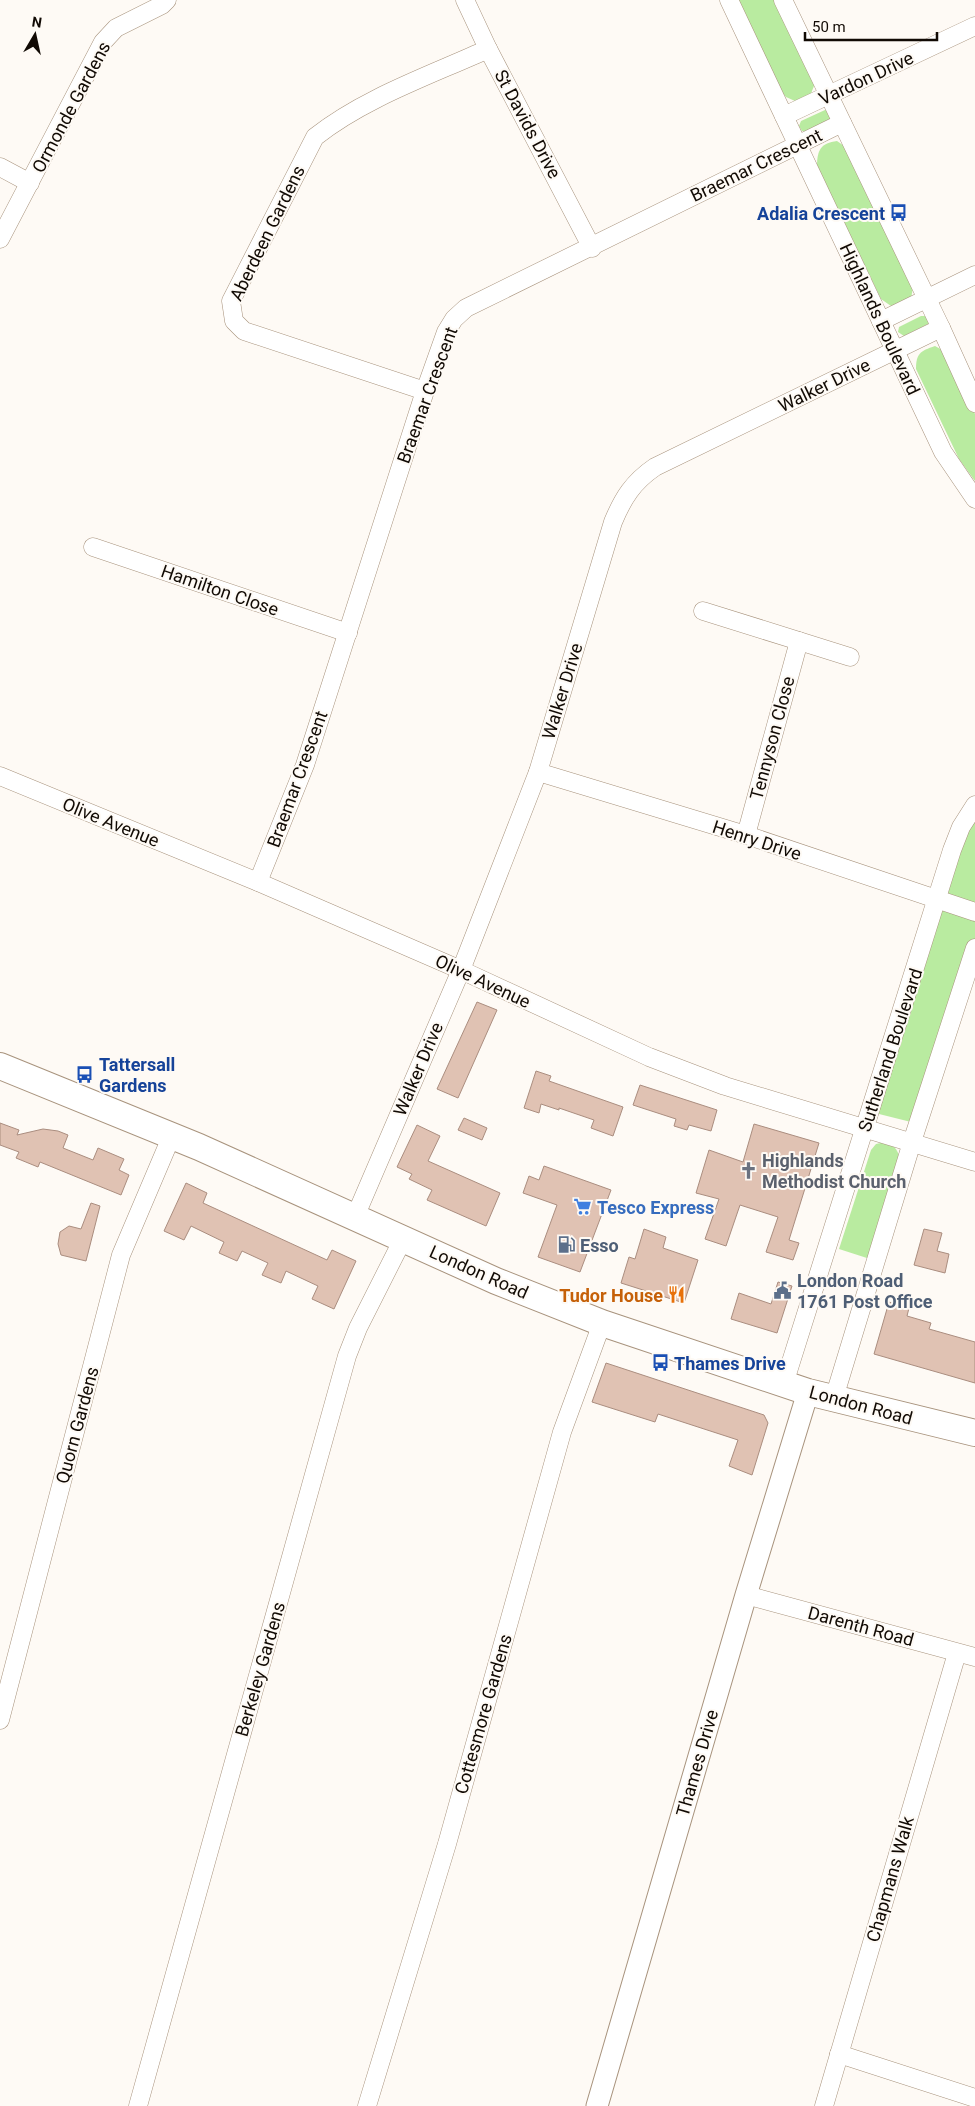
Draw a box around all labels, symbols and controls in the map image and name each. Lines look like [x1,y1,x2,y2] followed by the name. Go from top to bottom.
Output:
[10,10,60,60] north arrow
[805,10,938,42] scale bar
[31,13,43,31] text: N
[812,18,846,36] text: 50 m
[28,38,114,176] street label: Ormonde Gardens
[815,47,917,109] street label: Vardon Drive
[491,66,565,182] street label: St Davids Drive
[687,124,825,206] street label: Braemar Crescent
[225,162,309,304] street label: Aberdeen Gardens
[757,203,885,224] place label: Adalia Crescent
[889,203,909,223] bus stop icon: Adalia Crescent
[836,240,924,398] street label: Highlands Boulevard
[393,324,461,466] street label: Braemar Crescent
[775,354,873,416] street label: Walker Drive
[159,560,281,620] street label: Hamilton Close
[537,640,587,742] street label: Walker Drive
[745,674,799,802] street label: Tennyson Close
[263,708,331,850] street label: Braemar Crescent
[59,793,163,851] street label: Olive Avenue
[710,816,804,864] street label: Henry Drive
[432,950,534,1012] street label: Olive Avenue
[854,966,926,1134] street label: Sutherland Boulevard
[389,1019,447,1119] street label: Walker Drive
[99,1054,175,1096] place label: Tattersall Gardens
[75,1064,95,1084] bus stop icon: Tattersall Gardens
[762,1150,906,1192] place label: Highlands Methodist Church
[738,1160,758,1180] church icon: Highlands Methodist Church
[573,1197,593,1217] supermarket icon: Tesco Express
[597,1197,714,1218] place label: Tesco Express
[556,1235,576,1255] fuel station icon: Esso
[580,1235,619,1256] place label: Esso
[426,1241,532,1303] street label: London Road
[797,1270,933,1312] place label: London Road 1761 Post Office
[773,1280,793,1300] public building icon: London Road 1761 Post Office
[559,1285,663,1306] place label: Tudor House
[667,1285,687,1305] restaurant icon: Tudor House
[650,1353,670,1373] bus stop icon: Thames Drive
[674,1353,786,1374] place label: Thames Drive
[51,1364,103,1486] street label: Quorn Gardens
[807,1381,915,1429] street label: London Road
[231,1599,289,1739] street label: Berkeley Gardens
[806,1602,916,1650] street label: Darenth Road
[450,1632,516,1796] street label: Cottesmore Gardens
[672,1707,722,1819] street label: Thames Drive
[862,1813,918,1944] street label: Chapmans Walk

